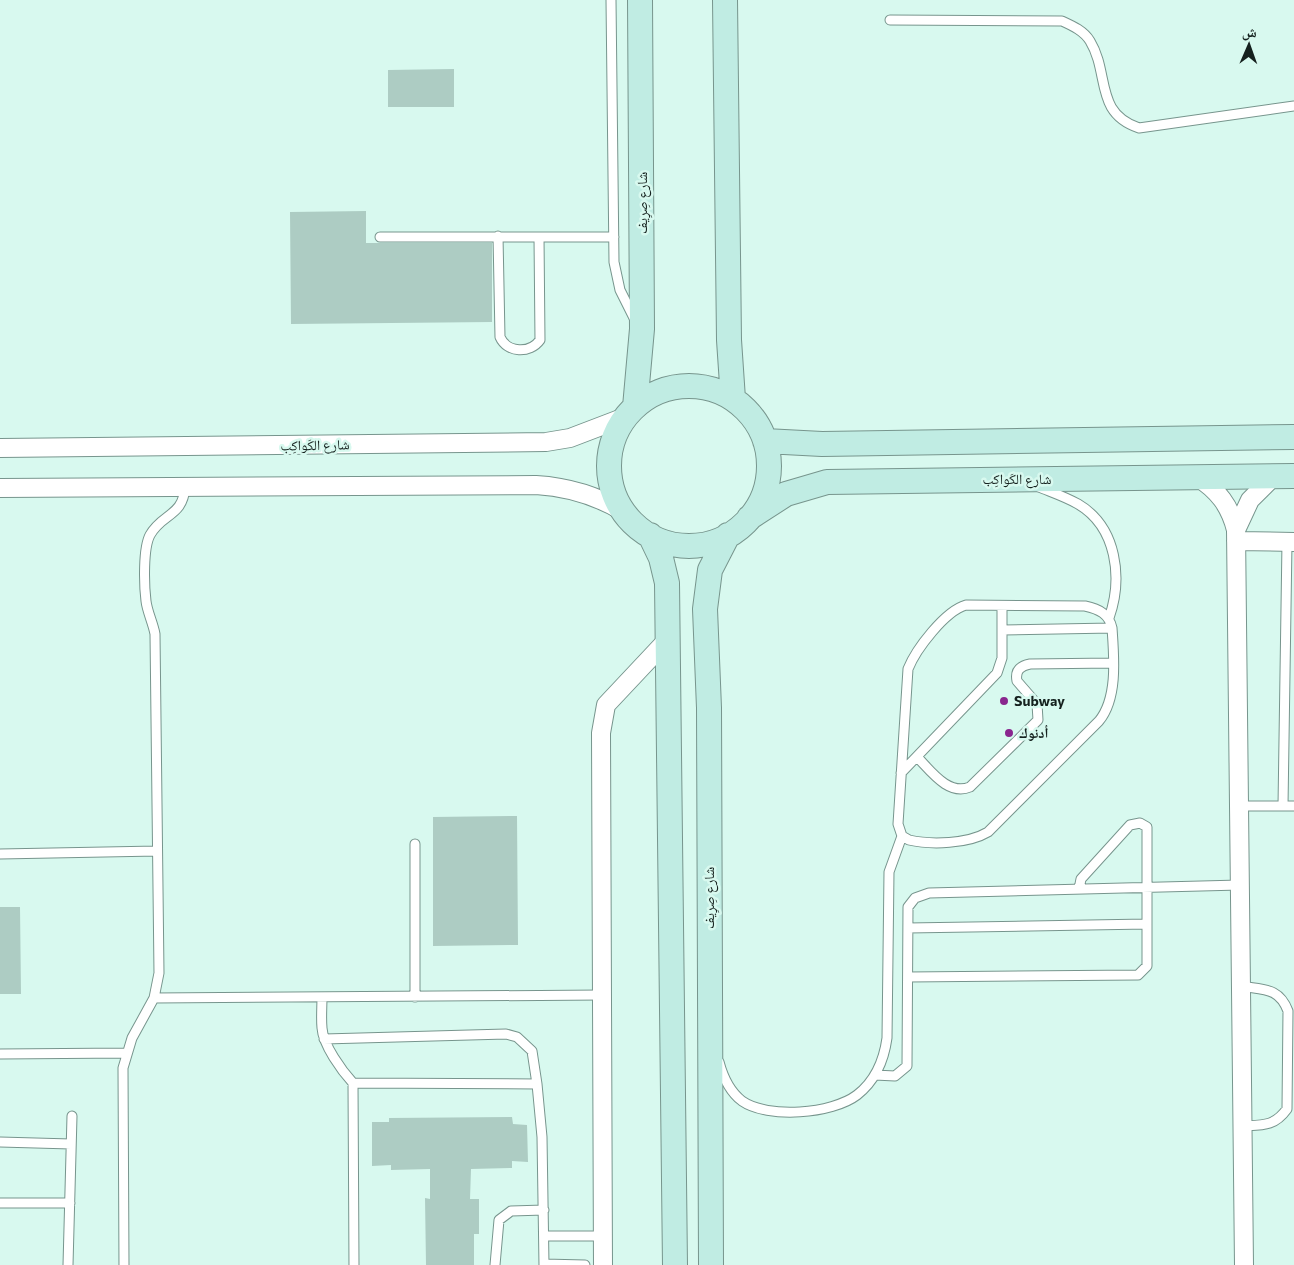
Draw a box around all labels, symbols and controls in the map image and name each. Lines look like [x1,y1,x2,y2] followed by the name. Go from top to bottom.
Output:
[1224,20,1274,70] north arrow
[1242,23,1257,41] text: ش
[633,172,653,234] street label: شارع صِرِيف
[280,435,350,456] street label: شارع الكَواكِب
[982,470,1052,489] street label: شارع الكَواكِب
[1014,692,1065,709] place label: Subway
[998,695,1010,707] marker: Subway
[1019,724,1048,741] place label: أدنوك
[1003,727,1015,739] marker: أدنوك
[700,867,720,929] street label: شارع صِرِيف

